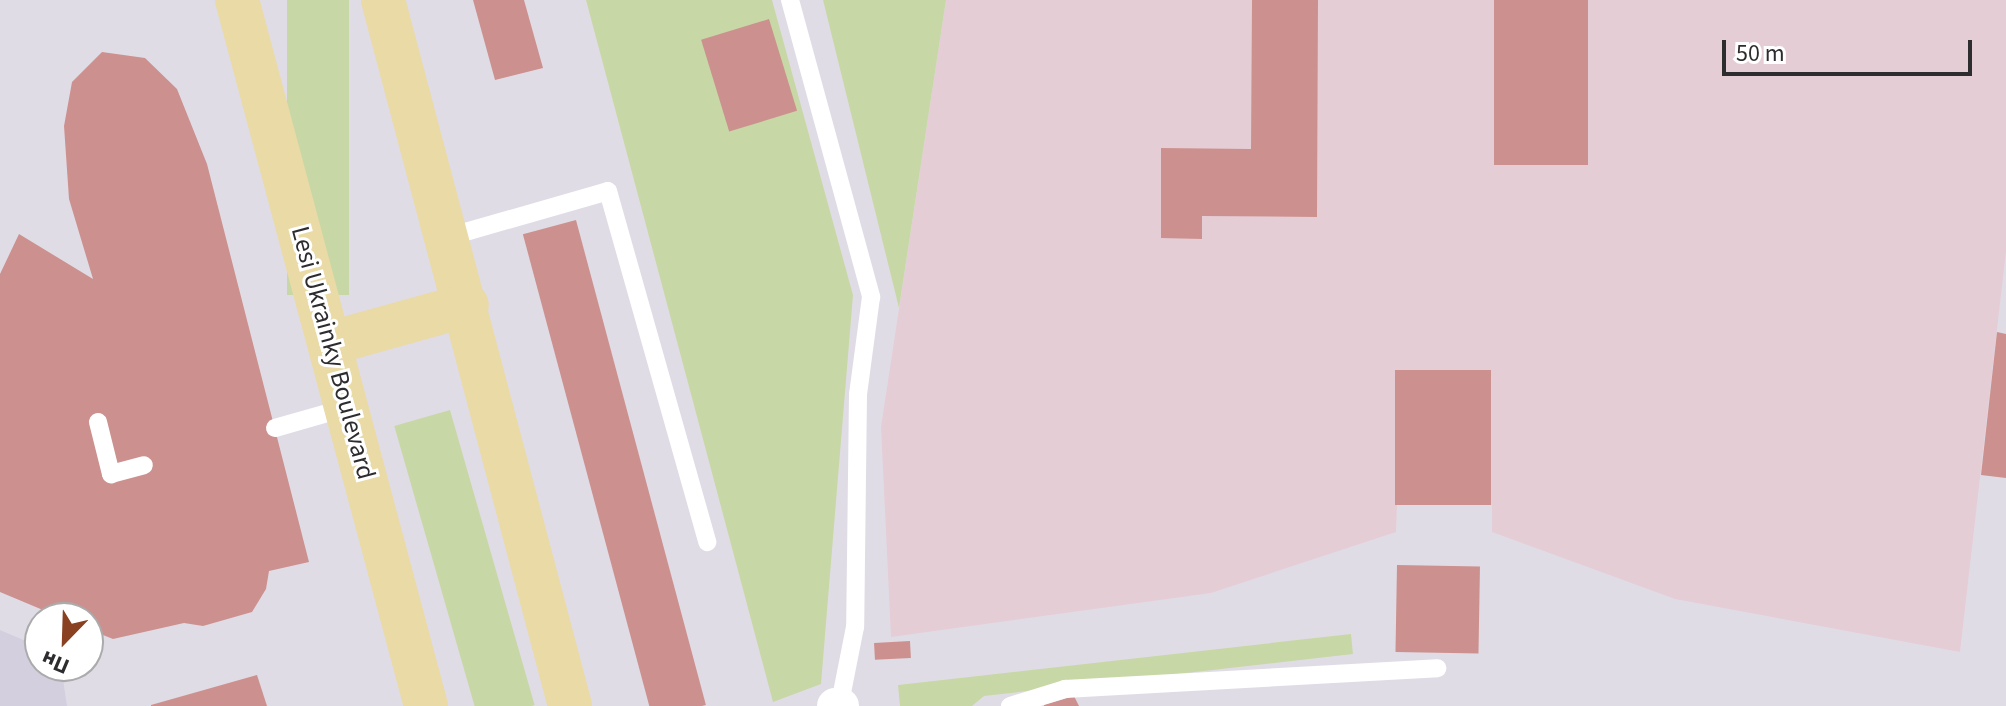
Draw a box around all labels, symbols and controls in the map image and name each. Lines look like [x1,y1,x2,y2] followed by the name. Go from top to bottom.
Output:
[1726,24,1976,74] scale bar
[1736,36,1785,71] text: 50 m
[284,223,382,483] street label: Lesi Ukrainky Boulevard
[24,602,104,682] north arrow
[37,642,74,682] text: Пн

